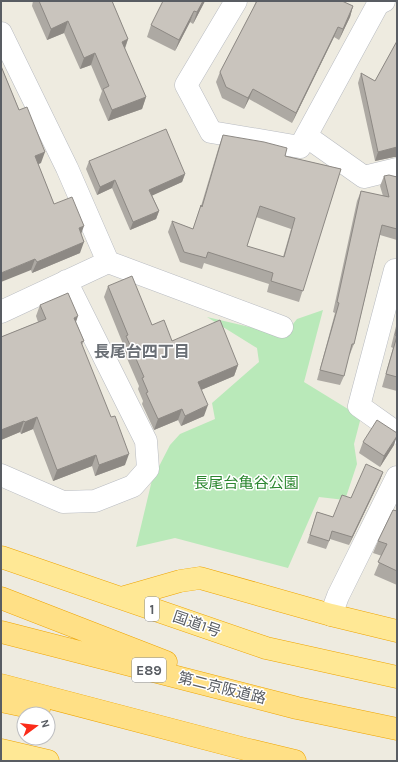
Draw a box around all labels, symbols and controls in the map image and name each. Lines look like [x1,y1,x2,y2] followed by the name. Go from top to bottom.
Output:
[94,342,190,361] district label: 長尾台四丁目
[193,474,299,492] park label: 長尾台亀谷公園
[145,597,159,621] road number: 1
[170,607,224,641] street label: 国道1号
[132,658,166,682] road number: E89
[176,668,268,708] street label: 第二京阪道路
[16,706,56,746] north arrow
[38,718,52,729] text: N

